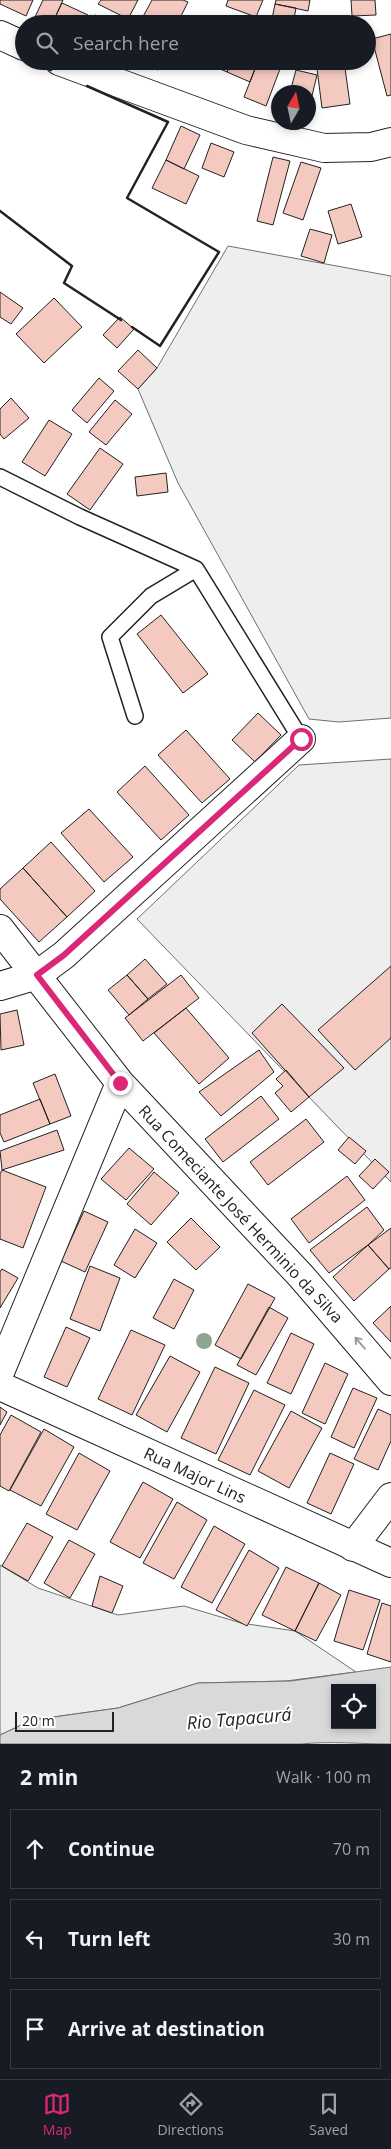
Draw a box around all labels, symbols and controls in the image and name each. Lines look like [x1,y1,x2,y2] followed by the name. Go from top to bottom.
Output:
[15,15,376,70] search box
[33,29,61,57] icon: search
[73,30,179,56] text: Search here
[271,85,316,130] north arrow
[290,728,313,751] route start
[109,1072,132,1095] route end
[134,1100,348,1328] street label: Rua Comeciante José Herminio da Silva
[355,1337,366,1350] one-way arrow
[140,1442,250,1508] street label: Rua Major Lins
[331,1684,376,1729] map controls
[331,1684,376,1729] button: locate
[185,1701,292,1735] water label: Rio Tapacurá
[15,1709,114,1732] scale bar
[22,1711,55,1730] text: 20 m
[20,1763,78,1791] text: 2 min
[276,1766,371,1788] text: Walk · 100 m
[21,1835,49,1863] icon: ahead
[68,1836,155,1862] text: Continue
[333,1838,370,1860] text: 70 m
[21,1925,49,1953] icon: left
[68,1926,150,1952] text: Turn left
[333,1928,370,1950] text: 30 m
[21,2015,49,2043] icon: arrive
[68,2016,265,2042] text: Arrive at destination
[43,2090,72,2139] tab: Map
[157,2090,224,2139] tab: Directions
[309,2090,348,2139] tab: Saved

